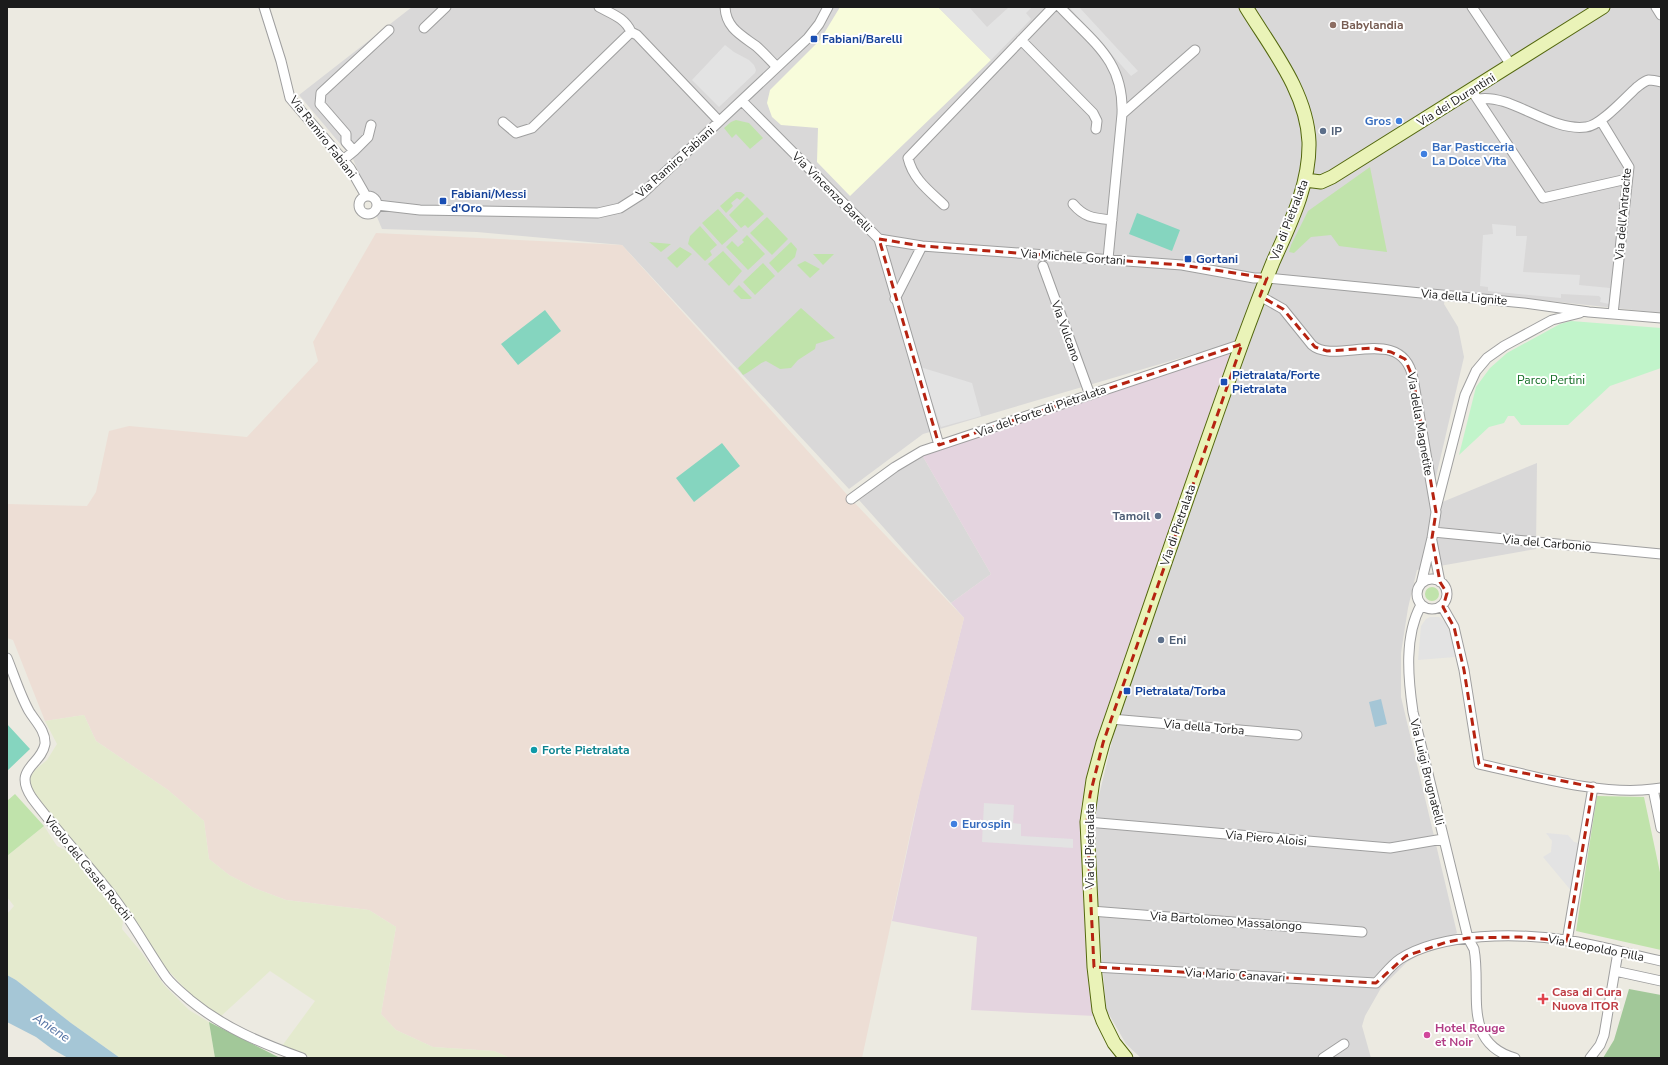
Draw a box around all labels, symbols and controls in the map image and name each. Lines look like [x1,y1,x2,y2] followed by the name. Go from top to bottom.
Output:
[1341,17,1403,33] place label: Babylandia
[1328,20,1338,30] marker: Babylandia
[822,31,902,47] place label: Fabiani/Barelli
[809,34,819,44] marker: Fabiani/Barelli
[1413,70,1498,131] street label: Via dei Durantini
[285,92,360,181] street label: Via Ramiro Fabiani
[1365,113,1391,129] place label: Gros
[1394,116,1404,126] marker: Gros
[632,122,718,202] street label: Via Ramiro Fabiani
[1331,123,1342,139] place label: IP
[1318,126,1328,136] marker: IP
[1432,139,1514,169] place label: Bar Pasticceria La Dolce Vita
[788,148,876,236] street label: Via Vincenzo Barelli
[1419,149,1429,159] marker: Bar Pasticceria La Dolce Vita
[1611,167,1635,262] street label: Via dell'Antracite
[1266,177,1312,264] street label: Via di Pietralata
[451,186,526,216] place label: Fabiani/Messi d'Oro
[438,196,448,206] marker: Fabiani/Messi d'Oro
[1019,245,1126,269] street label: Via Michele Gortani
[1196,251,1238,267] place label: Gortani
[1183,254,1193,264] marker: Gortani
[1419,285,1508,309] street label: Via della Lignite
[1047,297,1085,364] street label: Via Vulcano
[1232,367,1321,397] place label: Pietralata/Forte Pietralata
[1403,370,1437,477] street label: Via della Magnetite
[1517,372,1585,388] park label: Parco Pertini
[1219,377,1229,387] marker: Pietralata/Forte Pietralata
[973,381,1108,441] street label: Via del Forte di Pietralata
[1156,482,1199,569] street label: Via di Pietralata
[1113,508,1150,524] place label: Tamoil
[1153,511,1163,521] marker: Tamoil
[1501,531,1592,555] street label: Via del Carbonio
[1169,632,1186,648] place label: Eni
[1156,635,1166,645] marker: Eni
[1135,683,1226,699] place label: Pietralata/Torba
[1122,686,1132,696] marker: Pietralata/Torba
[1162,715,1245,739] street label: Via della Torba
[1406,716,1448,827] street label: Via Luigi Brugnatelli
[542,742,630,758] place label: Forte Pietralata
[529,745,539,755] marker: Forte Pietralata
[1082,803,1098,890] street label: Via di Pietralata
[40,811,135,924] street label: Vicolo del Casale Rocchi
[962,816,1011,832] place label: Eurospin
[949,819,959,829] marker: Eurospin
[1224,826,1307,850] street label: Via Piero Aloisi
[1149,908,1303,934] street label: Via Bartolomeo Massalongo
[1546,931,1646,965] street label: Via Leopoldo Pilla
[1183,964,1286,986] street label: Via Mario Canavari
[1552,984,1622,1014] place label: Casa di Cura Nuova ITOR
[1537,993,1549,1005] marker: Casa di Cura Nuova ITOR
[29,1008,74,1047] water label: Aniene
[1435,1020,1505,1050] place label: Hotel Rouge et Noir
[1422,1030,1432,1040] marker: Hotel Rouge et Noir

